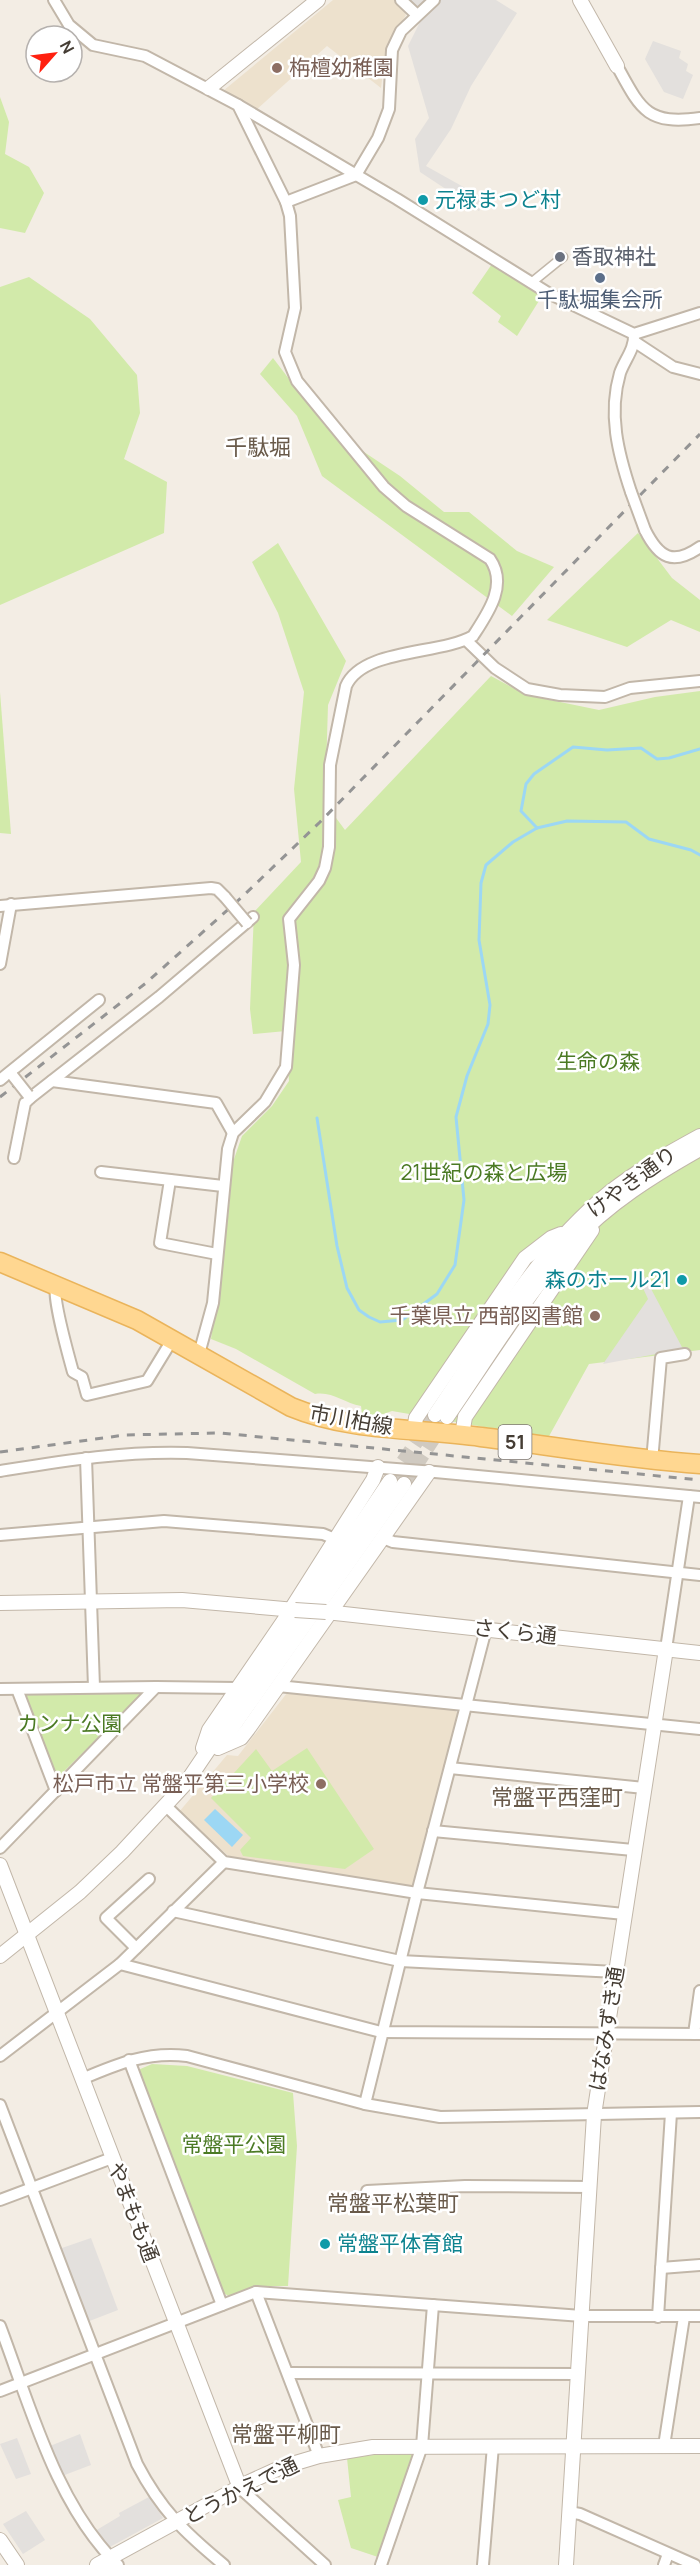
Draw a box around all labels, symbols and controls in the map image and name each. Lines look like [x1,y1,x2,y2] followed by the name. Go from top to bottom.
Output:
[24,24,84,84] north arrow
[55,37,80,57] text: N
[289,53,394,81] place label: 栴檀幼稚園
[270,61,284,75] marker: 栴檀幼稚園
[435,185,561,213] place label: 元禄まつど村
[416,193,430,207] marker: 元禄まつど村
[572,242,656,270] place label: 香取神社
[553,250,567,264] marker: 香取神社
[593,271,607,285] marker: 千駄堀集会所
[537,285,663,313] place label: 千駄堀集会所
[225,432,291,462] district label: 千駄堀
[556,1047,640,1075] park label: 生命の森
[581,1139,682,1223] street label: けやき通り
[400,1158,568,1186] park label: 21世紀の森と広場
[545,1265,670,1293] place label: 森のホール21
[675,1273,689,1287] marker: 森のホール21
[390,1301,583,1329] place label: 千葉県立 西部図書館
[588,1309,602,1323] marker: 千葉県立 西部図書館
[307,1398,395,1440] street label: 市川柏線
[498,1425,532,1459] road number: 51
[472,1613,558,1649] street label: さくら通
[18,1709,123,1737] park label: カンナ公園
[53,1769,309,1797] place label: 松戸市立 常盤平第三小学校
[314,1777,328,1791] marker: 松戸市立 常盤平第三小学校
[491,1782,623,1812] district label: 常盤平西窪町
[582,1964,630,2093] street label: はなみずき通
[182,2130,287,2158] park label: 常盤平公園
[102,2158,166,2266] street label: やまもも通
[327,2188,459,2218] district label: 常盤平松葉町
[337,2229,463,2257] place label: 常盤平体育館
[318,2237,332,2251] marker: 常盤平体育館
[231,2419,341,2449] district label: 常盤平柳町
[178,2450,303,2530] street label: とうかえで通

